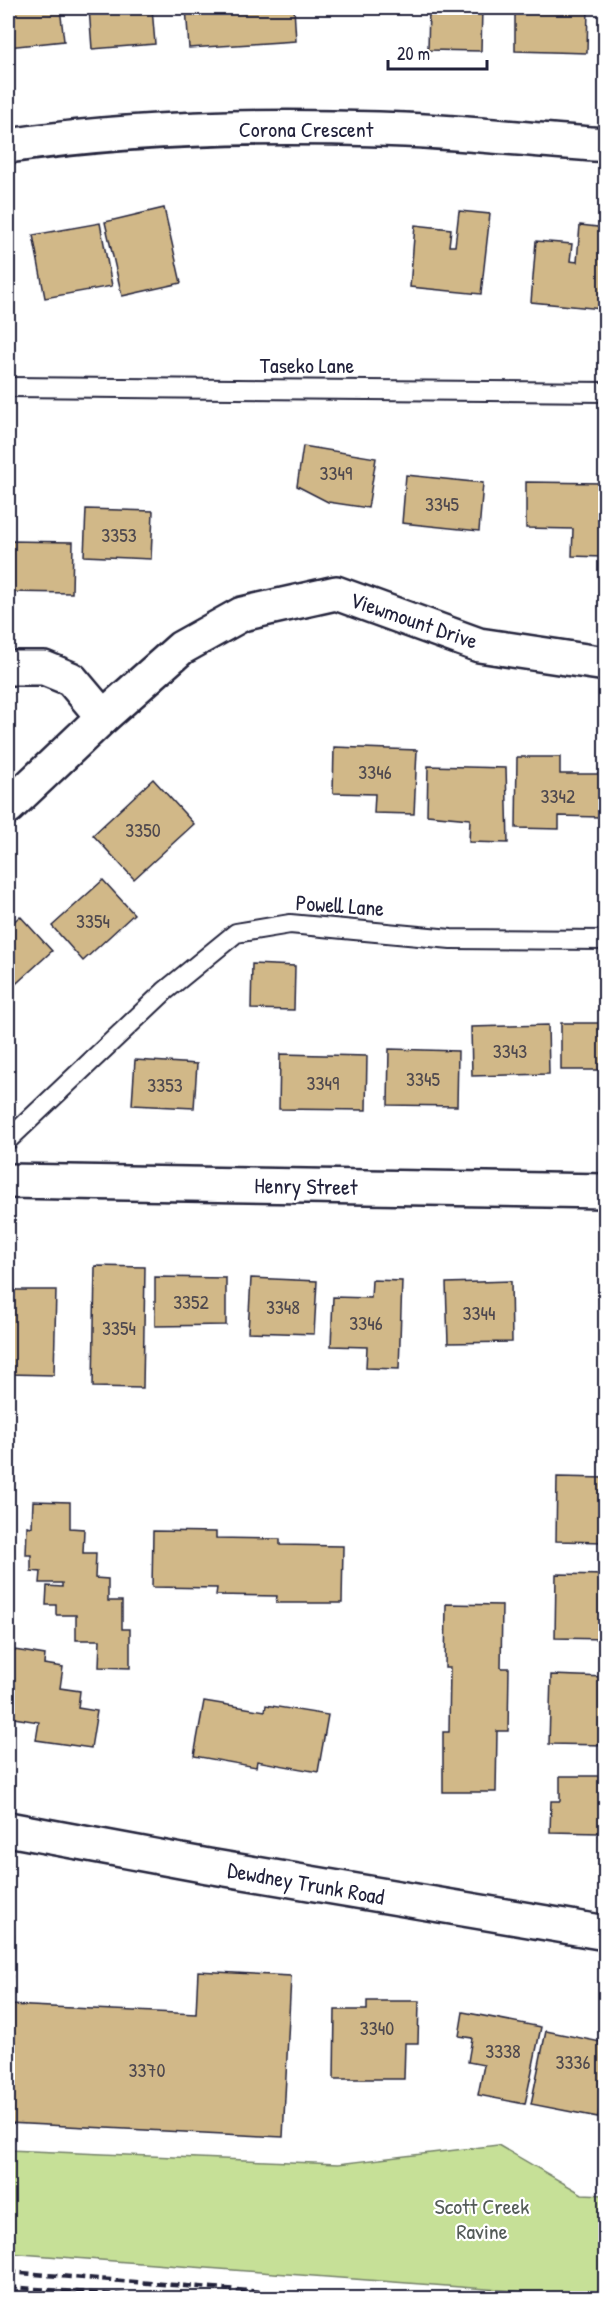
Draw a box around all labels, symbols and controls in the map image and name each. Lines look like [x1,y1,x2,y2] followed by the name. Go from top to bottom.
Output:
[388,33,487,71] scale bar
[397,41,430,66] text: 20 m
[239,114,374,144] street label: Corona Crescent
[260,350,355,380] street label: Taseko Lane
[320,459,352,486] house number: 3349
[425,490,459,517] house number: 3345
[101,521,137,548] house number: 3353
[346,584,482,656] street label: Viewmount Drive
[358,758,392,785] house number: 3346
[541,782,576,809] house number: 3342
[125,816,161,843] house number: 3350
[295,887,385,923] street label: Powell Lane
[76,907,110,934] house number: 3354
[493,1037,527,1064] house number: 3343
[406,1065,440,1092] house number: 3345
[307,1069,339,1096] house number: 3349
[147,1071,183,1098] house number: 3353
[254,1170,358,1202] street label: Henry Street
[173,1288,210,1315] house number: 3352
[266,1293,300,1320] house number: 3348
[463,1299,495,1326] house number: 3344
[349,1309,383,1336] house number: 3346
[102,1314,136,1341] house number: 3354
[225,1854,387,1912] street label: Dewdney Trunk Road
[360,2014,394,2041] house number: 3340
[485,2037,521,2064] house number: 3338
[556,2048,590,2075] house number: 3336
[129,2056,165,2083] house number: 3370
[435,2191,529,2246] park label: Scott Creek Ravine

